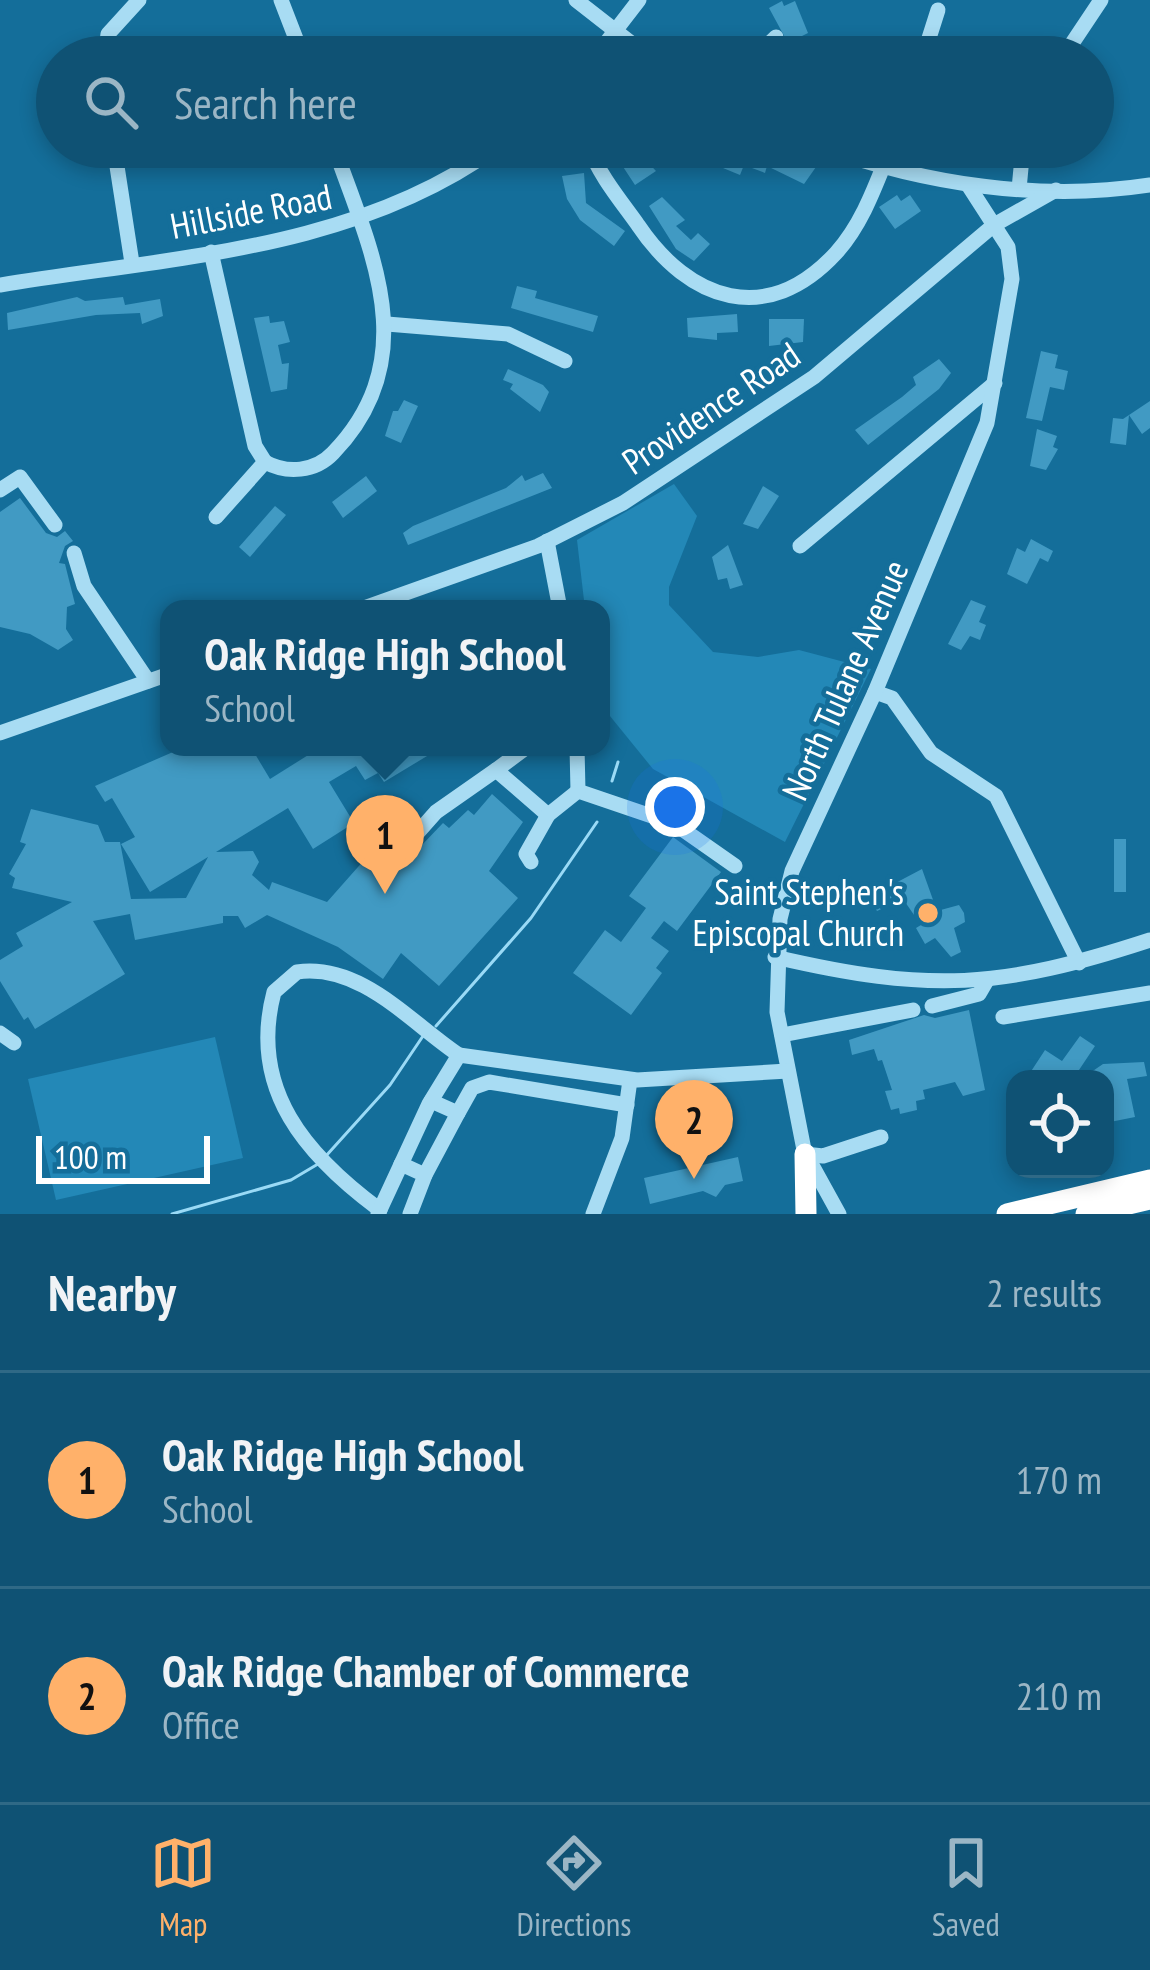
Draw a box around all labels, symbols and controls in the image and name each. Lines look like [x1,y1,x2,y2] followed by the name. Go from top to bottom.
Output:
[36,36,1114,168] search box
[78,69,144,135] icon: search
[174,73,357,131] text: Search here
[166,172,336,249] street label: Hillside Road
[613,331,809,484] street label: Providence Road
[771,552,918,807] street label: North Tulane Avenue
[160,600,610,756] popup
[204,624,566,682] text: Oak Ridge High School
[204,682,295,733] text: School
[645,777,705,837] your location
[346,795,424,894] pin: 1
[693,868,904,956] place label: Saint Stephen's Episcopal Church
[915,900,941,926] marker: Saint Stephen's Episcopal Church
[1006,1070,1114,1178] map controls
[1006,1070,1114,1178] button: locate
[655,1080,733,1179] pin: 2
[36,1130,210,1183] scale bar
[54,1135,127,1178] text: 100 m
[48,1259,176,1325] text: Nearby
[986,1267,1102,1318] text: 2 results
[162,1425,524,1483] text: Oak Ridge High School
[78,1454,96,1505] text: 1
[1016,1454,1102,1505] text: 170 m
[162,1483,253,1534] text: School
[162,1641,690,1699] text: Oak Ridge Chamber of Commerce
[78,1670,96,1721] text: 2
[1016,1670,1102,1721] text: 210 m
[162,1699,240,1750] text: Office
[150,1830,216,1945] tab: Map
[517,1830,631,1945] tab: Directions
[932,1830,1000,1945] tab: Saved

